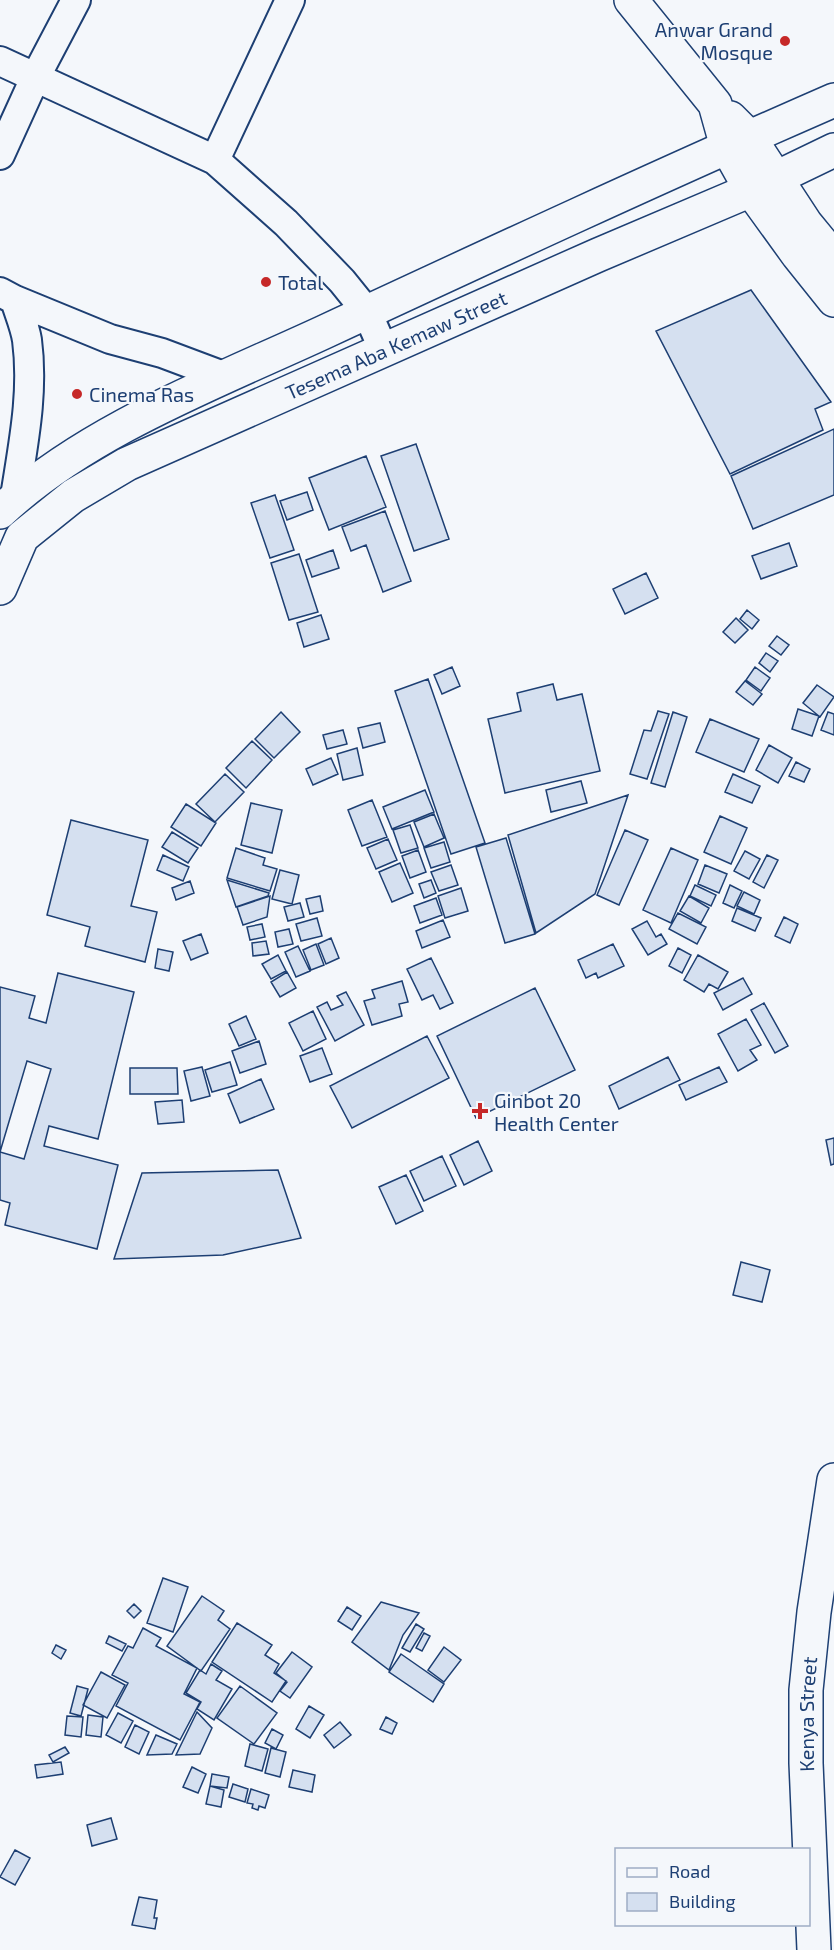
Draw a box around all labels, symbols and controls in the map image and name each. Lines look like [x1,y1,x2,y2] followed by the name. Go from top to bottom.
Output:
[655,17,773,64] place label: Anwar Grand Mosque
[778,34,792,48] marker: Anwar Grand Mosque
[278,270,323,294] place label: Total
[259,275,273,289] marker: Total
[281,285,511,404] street label: Tesema Aba Kemaw Street
[89,382,194,406] place label: Cinema Ras
[70,387,84,401] marker: Cinema Ras
[494,1088,619,1135] place label: Ginbot 20 Health Center
[471,1102,489,1120] marker: Ginbot 20 Health Center
[794,1655,821,1772] street label: Kenya Street
[615,1848,810,1926] legend
[669,1860,710,1882] text: Road
[669,1890,736,1912] text: Building

